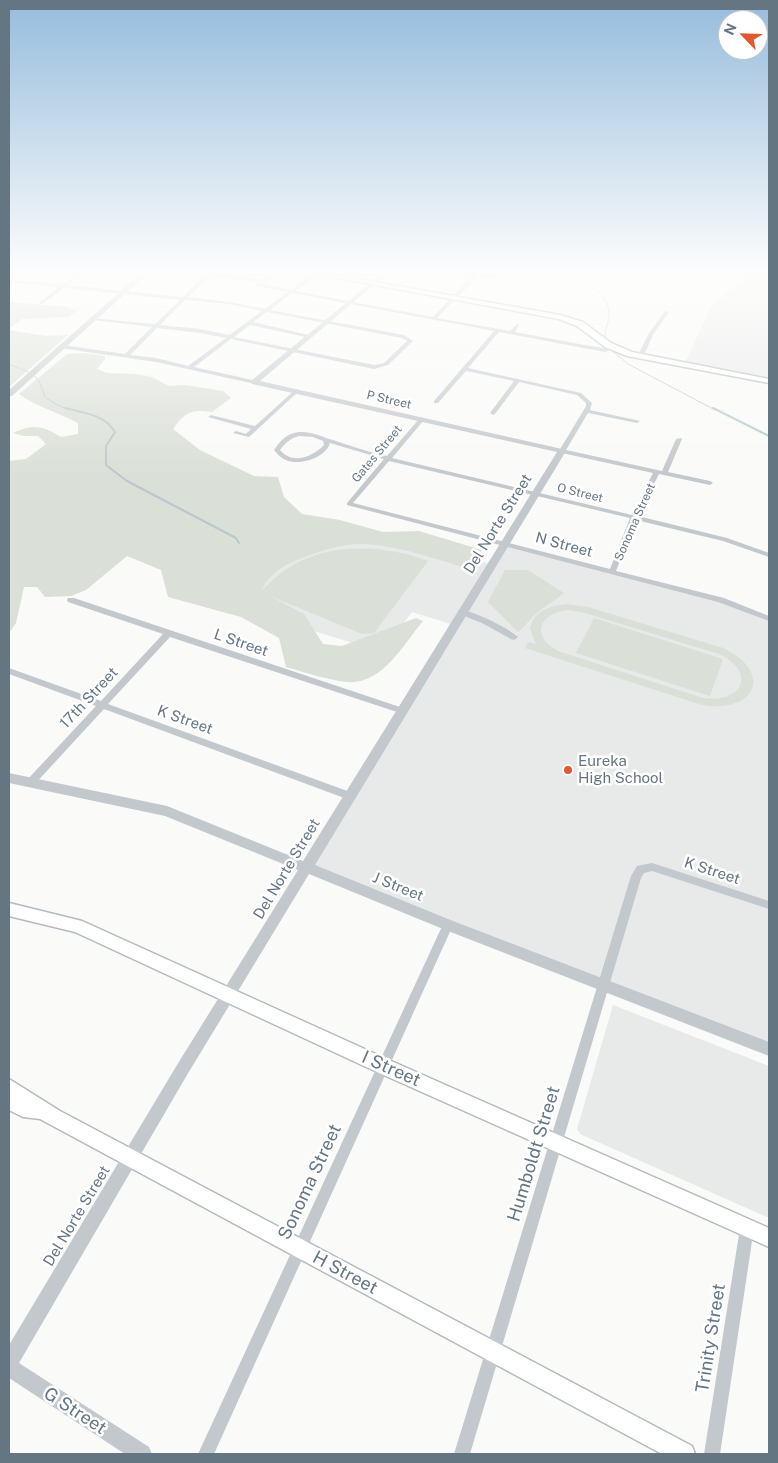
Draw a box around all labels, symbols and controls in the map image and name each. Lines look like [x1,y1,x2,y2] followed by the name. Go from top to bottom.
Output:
[718,10,768,60] north arrow
[721,21,740,38] text: N
[365,388,413,412] street label: P Street
[349,422,405,486] street label: Gates Street
[460,471,536,577] street label: Del Norte Street
[556,480,604,506] street label: O Street
[611,481,659,563] street label: Sonoma Street
[533,529,595,561] street label: N Street
[212,625,270,661] street label: L Street
[56,664,122,732] street label: 17th Street
[155,702,215,738] street label: K Street
[578,752,663,787] place label: Eureka High School
[562,764,574,776] marker: Eureka High School
[250,816,324,922] street label: Del Norte Street
[682,854,742,888] street label: K Street
[370,869,426,905] street label: J Street
[358,1047,424,1091] street label: I Street
[503,1084,565,1224] street label: Humboldt Street
[274,1121,346,1243] street label: Sonoma Street
[40,1163,114,1269] street label: Del Norte Street
[309,1247,381,1299] street label: H Street
[692,1282,730,1394] street label: Trinity Street
[40,1383,110,1439] street label: G Street

